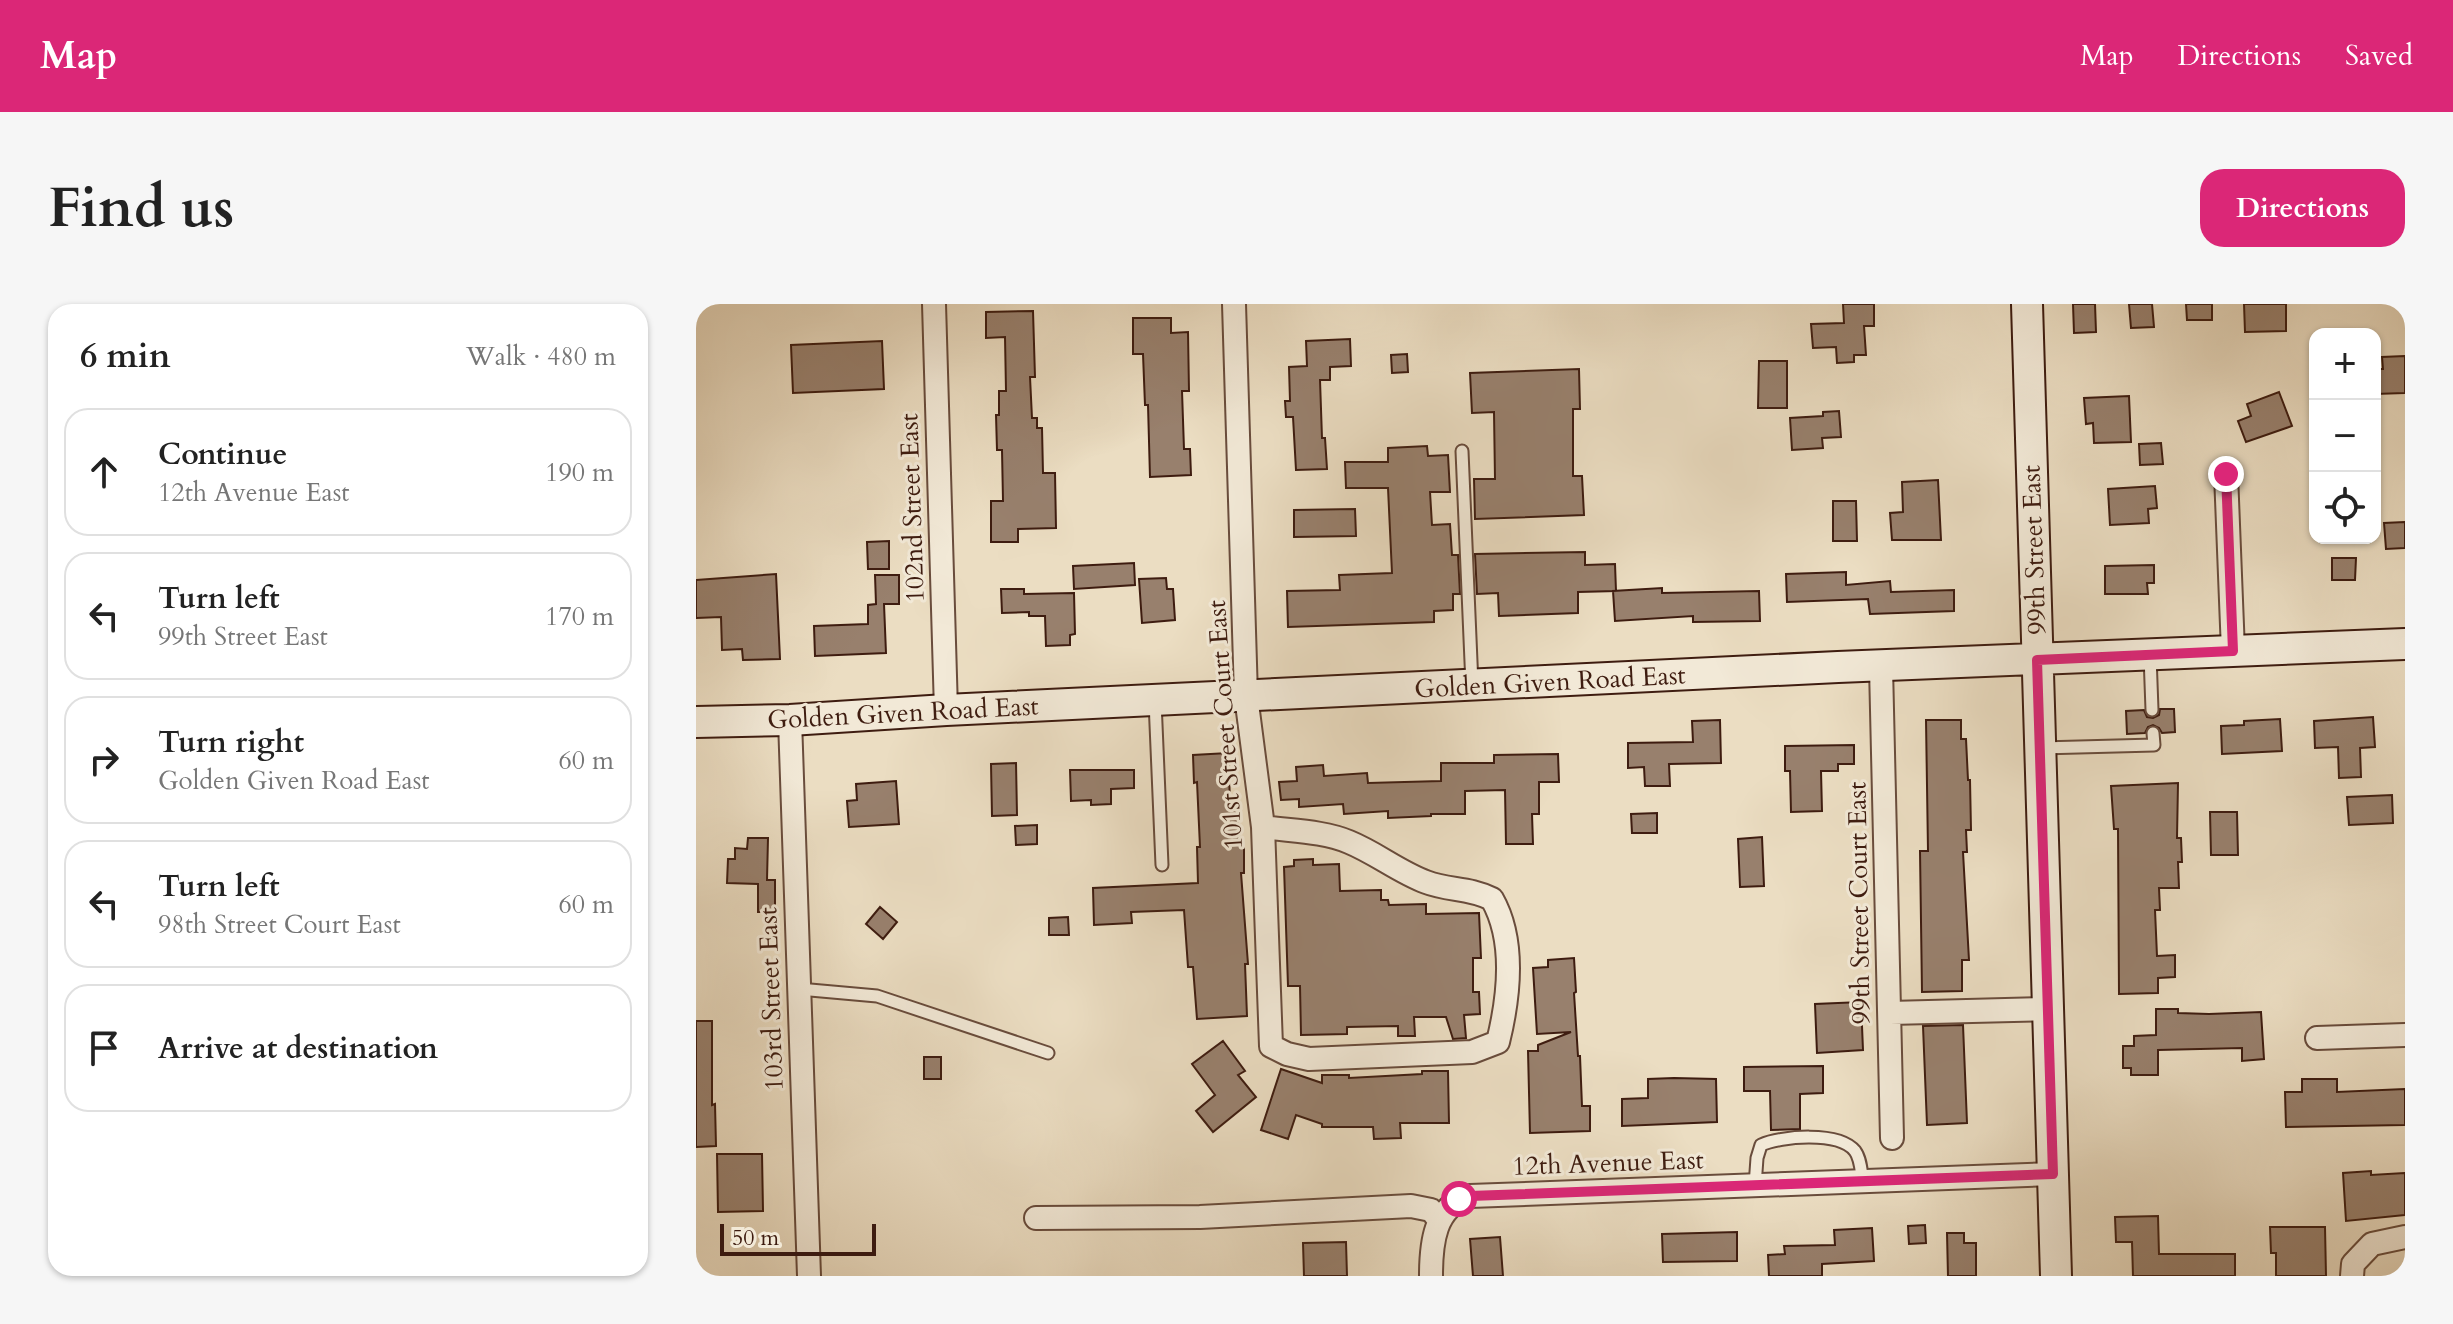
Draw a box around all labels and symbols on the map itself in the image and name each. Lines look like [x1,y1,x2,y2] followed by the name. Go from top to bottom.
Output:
[891,413,933,603] street label: 102nd Street East
[2208,456,2244,492] route end
[2014,465,2054,635] street label: 99th Street East
[1199,599,1251,851] street label: 101st Street Court East
[1413,657,1687,707] street label: Golden Given Road East
[766,688,1040,738] street label: Golden Given Road East
[1839,781,1879,1025] street label: 99th Street Court East
[750,906,792,1092] street label: 103rd Street East
[1512,1142,1704,1184] street label: 12th Avenue East
[1441,1181,1477,1217] route start
[720,1220,876,1256] scale bar

